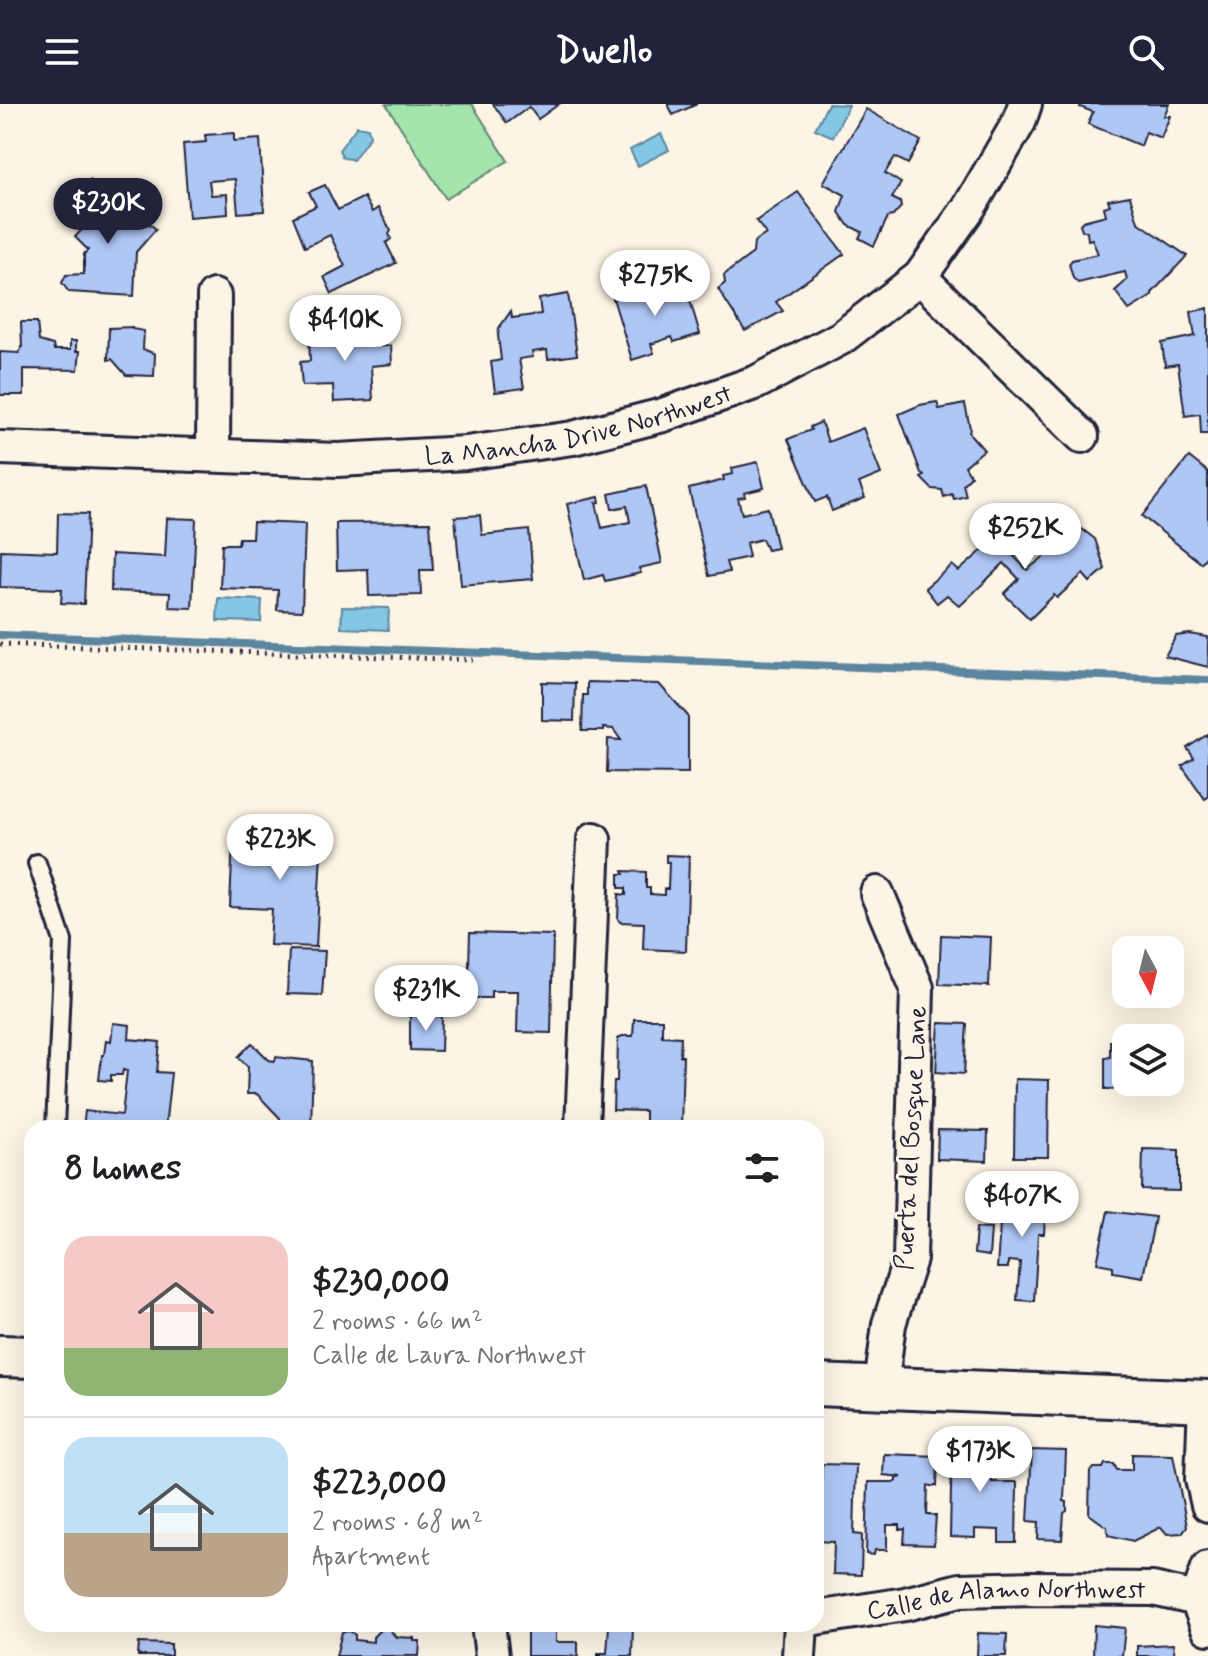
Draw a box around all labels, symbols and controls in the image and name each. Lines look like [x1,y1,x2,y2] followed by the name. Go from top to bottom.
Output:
[556,29,652,76] text: Dwello
[40,30,84,74] icon: menu
[1124,30,1168,74] icon: search
[52,178,164,246] pin: $230K
[71,187,145,221] text: $230K
[599,250,711,318] pin: $275K
[618,259,692,293] text: $275K
[289,295,401,363] pin: $410K
[307,304,383,338] text: $410K
[424,377,737,474] street label: La Mancha Drive Northwest
[969,503,1081,571] pin: $252K
[987,512,1063,546] text: $252K
[224,814,336,882] pin: $223K
[245,823,315,857] text: $223K
[1112,936,1184,1008] north arrow
[1112,936,1184,1096] map controls
[370,965,482,1033] pin: $231K
[392,974,460,1008] text: $231K
[888,1005,936,1271] street label: Puerta del Bosque Lane
[1112,1024,1184,1096] button: layers
[64,1146,181,1191] text: 8 homes
[740,1146,784,1190] icon: filters
[966,1171,1078,1239] pin: $407K
[983,1180,1061,1214] text: $407K
[312,1260,450,1305] text: $230,000
[128,1268,224,1364] icon: home
[312,1305,483,1339] text: 2 rooms · 66 m²
[312,1339,586,1373] text: Calle de Laura Northwest
[924,1426,1036,1494] pin: $173K
[946,1435,1014,1469] text: $173K
[312,1461,447,1506] text: $223,000
[128,1469,224,1565] icon: home
[312,1506,483,1540] text: 2 rooms · 68 m²
[312,1540,430,1574] text: Apartment
[865,1573,1146,1629] street label: Calle de Alamo Northwest

